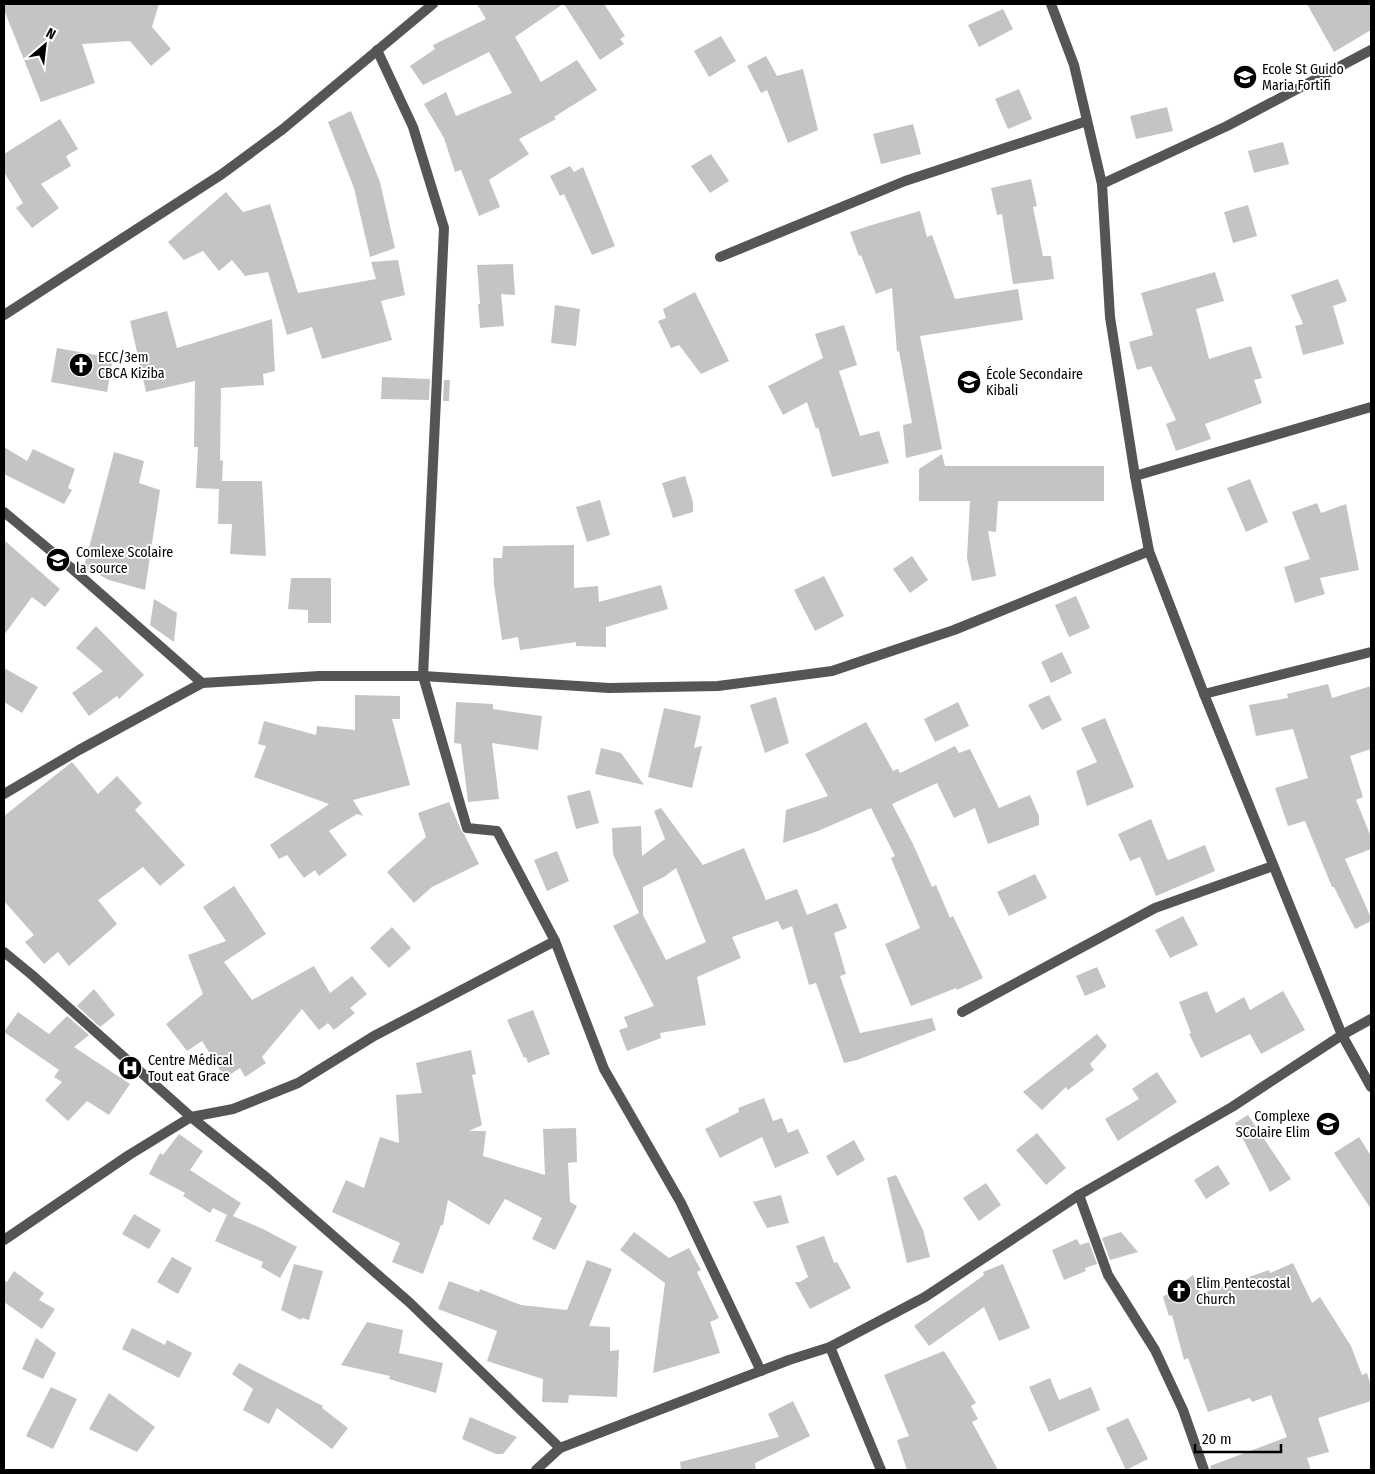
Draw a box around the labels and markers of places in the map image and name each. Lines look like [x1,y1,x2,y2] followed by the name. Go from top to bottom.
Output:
[1262,61,1344,94] place label: Ecole St Guido Maria Fortifi
[1232,64,1258,90] school or university icon: Ecole St Guido Maria Fortifi
[98,349,165,382] place label: ECC/3em CBCA Kiziba
[68,352,94,378] church icon: ECC/3em CBCA Kiziba
[986,365,1083,399] place label: École Secondaire Kibali
[956,369,982,395] school or university icon: École Secondaire Kibali
[76,544,173,577] place label: Comlexe Scolaire la source
[45,547,71,573] school or university icon: Comlexe Scolaire la source
[148,1052,233,1085] place label: Centre Médical Tout eat Grace
[117,1055,143,1081] hospital icon: Centre Médical Tout eat Grace
[1236,1108,1310,1141] place label: Complexe SColaire Elim
[1315,1111,1341,1137] school or university icon: Complexe SColaire Elim
[1196,1275,1290,1308] place label: Elim Pentecostal Church
[1166,1278,1192,1304] church icon: Elim Pentecostal Church

